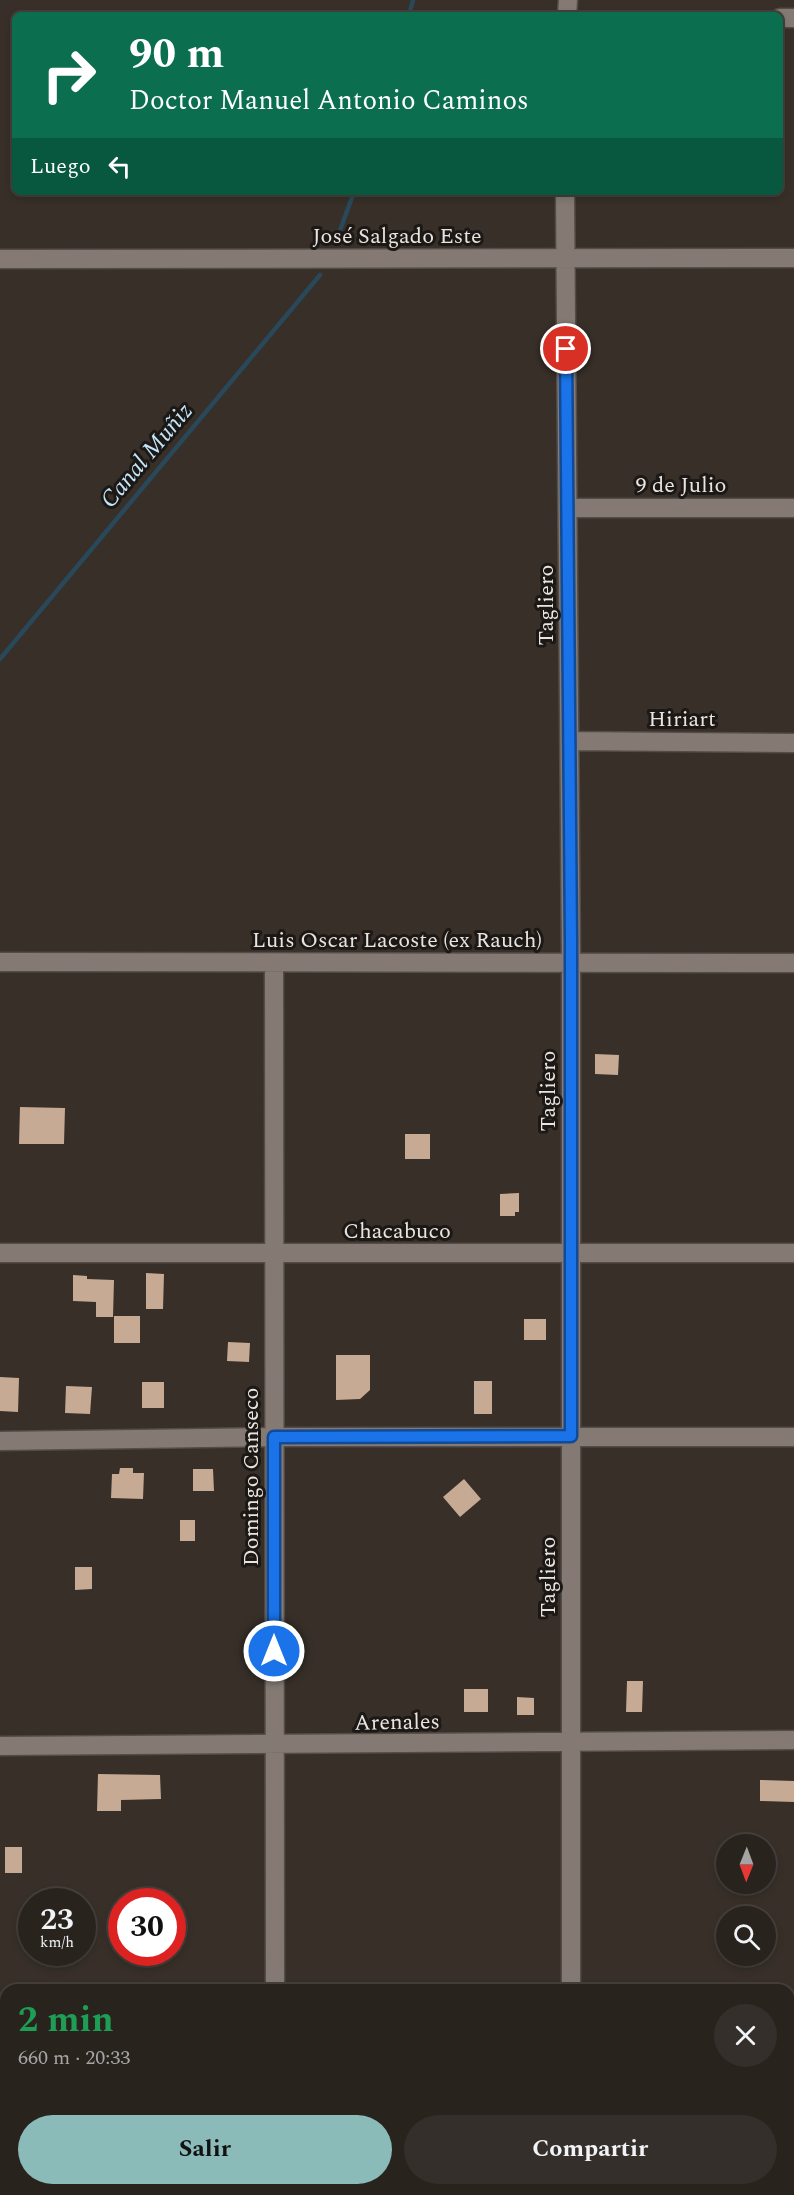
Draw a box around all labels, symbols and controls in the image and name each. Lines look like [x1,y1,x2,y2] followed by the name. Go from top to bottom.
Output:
[129,23,224,86] text: 90 m
[30,36,108,114] icon: right
[129,80,529,122] text: Doctor Manuel Antonio Caminos
[30,150,91,183] text: Luego
[103,150,136,183] icon: left
[312,220,482,253] street label: José Salgado Este
[540,323,591,374] pin
[549,332,582,365] icon: arrive
[92,395,202,516] water label: Canal Muñiz
[636,469,726,502] street label: 9 de Julio
[530,564,563,646] street label: Tagliero
[648,703,716,736] street label: Hiriart
[252,924,542,957] street label: Luis Oscar Lacoste (ex Rauch)
[532,1050,565,1132] street label: Tagliero
[343,1215,451,1248] street label: Chacabuco
[235,1388,268,1566] street label: Domingo Canseco
[532,1536,565,1618] street label: Tagliero
[242,1619,306,1683] position arrow
[354,1705,440,1740] street label: Arenales
[716,1834,776,1894] north arrow
[716,1834,776,1966] map controls
[108,1888,186,1966] speed limit sign: 30
[40,1897,74,1943] text: 23
[716,1906,776,1966] button: search
[40,1931,74,1954] text: km/h
[18,1993,114,2048] text: 2 min
[714,2004,777,2067] button: close
[18,2043,130,2073] text: 660 m · 20:33
[18,2115,392,2184] button: Salir
[404,2115,777,2184] button: Compartir

